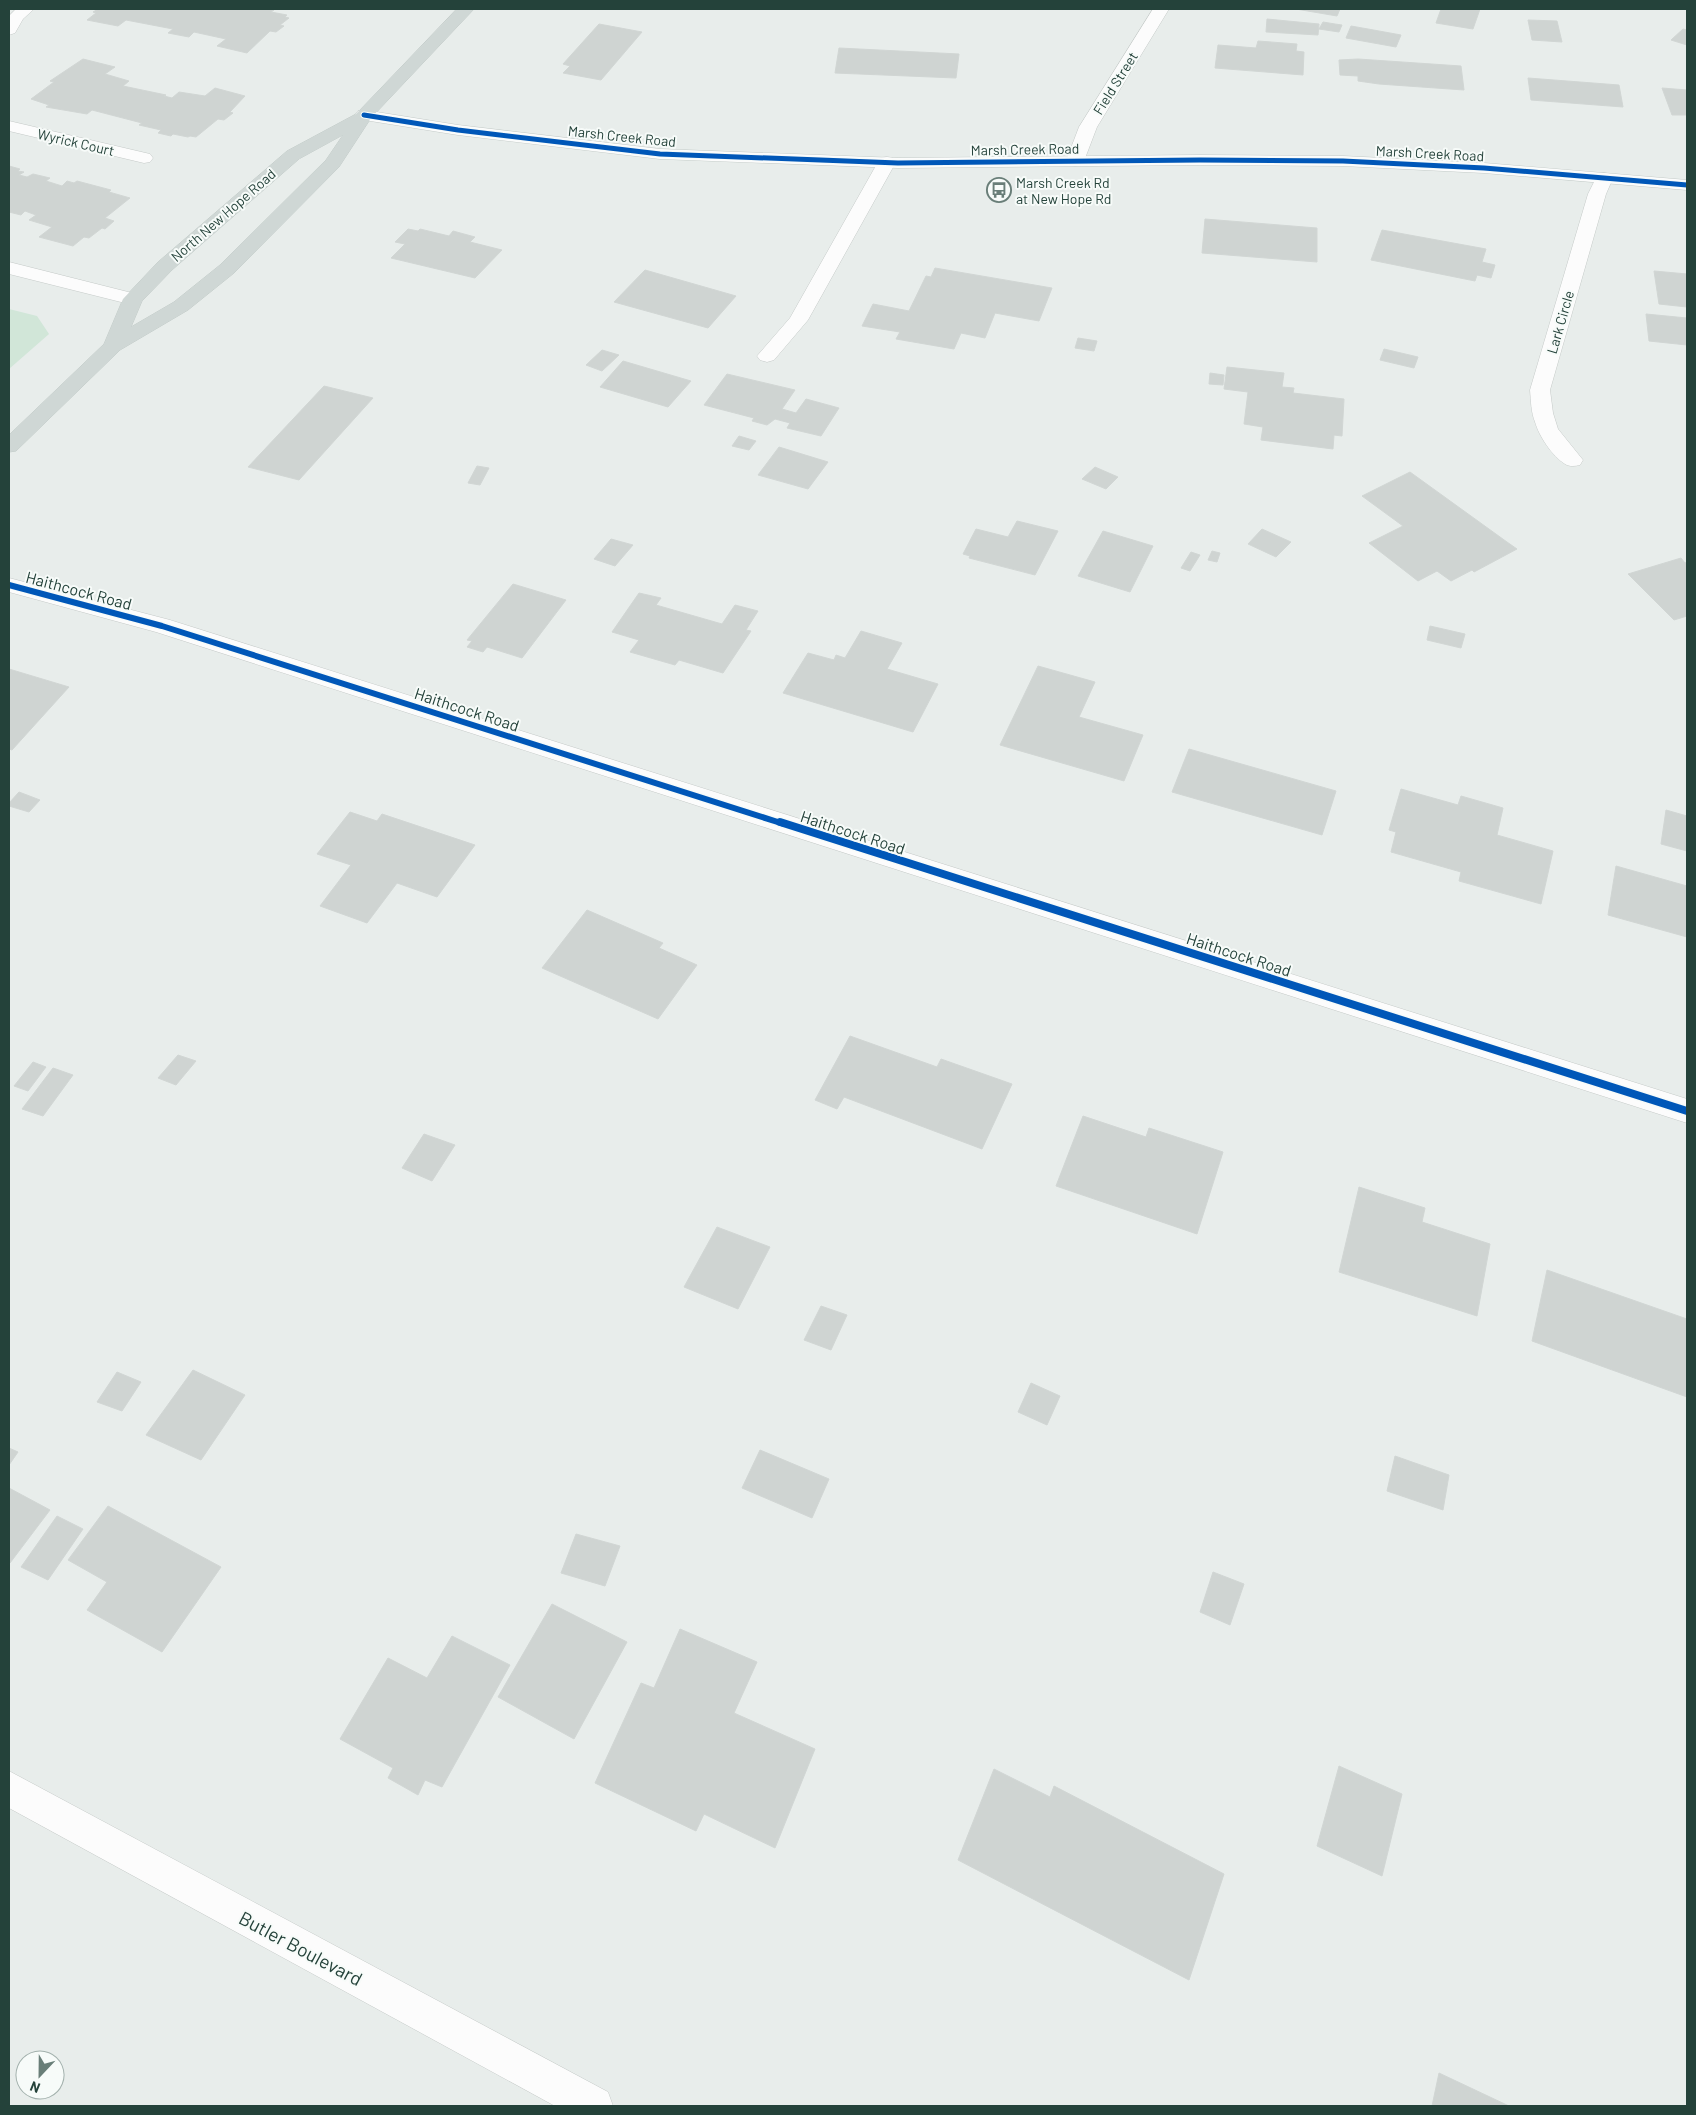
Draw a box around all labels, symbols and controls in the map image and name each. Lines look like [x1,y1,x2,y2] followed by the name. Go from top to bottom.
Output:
[1089,48,1141,118] street label: Field Street
[567,122,677,150] street label: Marsh Creek Road
[36,125,116,159] street label: Wyrick Court
[971,140,1079,158] street label: Marsh Creek Road
[1375,142,1485,164] street label: Marsh Creek Road
[167,165,279,265] street label: North New Hope Road
[1016,174,1111,207] place label: Marsh Creek Rd at New Hope Rd
[986,177,1012,203] bus stop icon: Marsh Creek Rd at New Hope Rd
[1543,288,1577,356] street label: Lark Circle
[24,567,134,613] street label: Haithcock Road
[412,683,522,735] street label: Haithcock Road
[798,806,908,858] street label: Haithcock Road
[1184,928,1294,980] street label: Haithcock Road
[235,1906,367,1990] street label: Butler Boulevard
[15,2050,65,2100] north arrow
[27,2078,42,2097] text: N

